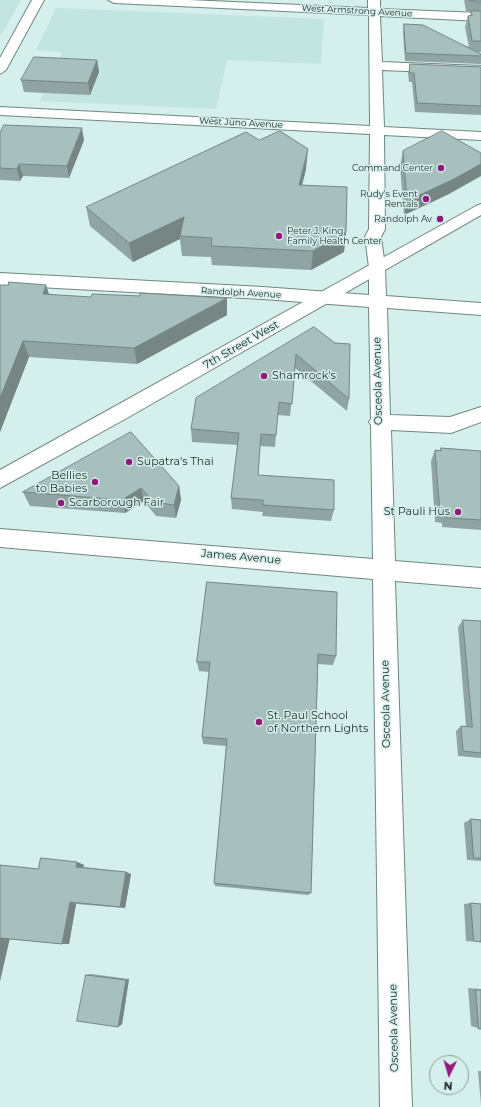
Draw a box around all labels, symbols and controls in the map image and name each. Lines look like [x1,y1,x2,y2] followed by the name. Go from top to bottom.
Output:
[301,3,413,19] street label: West Armstrong Avenue
[199,115,283,131] street label: West Juno Avenue
[352,163,433,173] place label: Command Center
[436,163,446,173] marker: Command Center
[360,189,418,210] place label: Rudy's Event Rentals
[421,194,431,204] marker: Rudy's Event Rentals
[374,214,432,224] place label: Randolph Av
[435,214,445,224] marker: Randolph Av
[287,226,382,247] place label: Peter J. King Family Health Center
[274,231,284,241] marker: Peter J. King Family Health Center
[201,286,281,300] street label: Randolph Avenue
[201,318,281,372] street label: 7th Street West
[371,337,385,425] street label: Osceola Avenue
[272,369,336,383] place label: Shamrock's
[259,371,269,381] marker: Shamrock's
[137,455,214,469] place label: Supatra's Thai
[124,457,134,467] marker: Supatra's Thai
[36,469,87,495] place label: Bellies to Babies
[90,477,100,487] marker: Bellies to Babies
[69,496,164,510] place label: Scarborough Fair
[56,498,66,508] marker: Scarborough Fair
[384,505,450,519] place label: St Pauli Hüs
[453,507,463,517] marker: St Pauli Hüs
[201,547,281,567] street label: James Avenue
[379,660,393,748] street label: Osceola Avenue
[267,709,368,735] place label: St. Paul School of Northern Lights
[254,717,264,727] marker: St. Paul School of Northern Lights
[387,984,401,1072] street label: Osceola Avenue
[429,1055,469,1095] north arrow
[443,1079,453,1093] text: N

